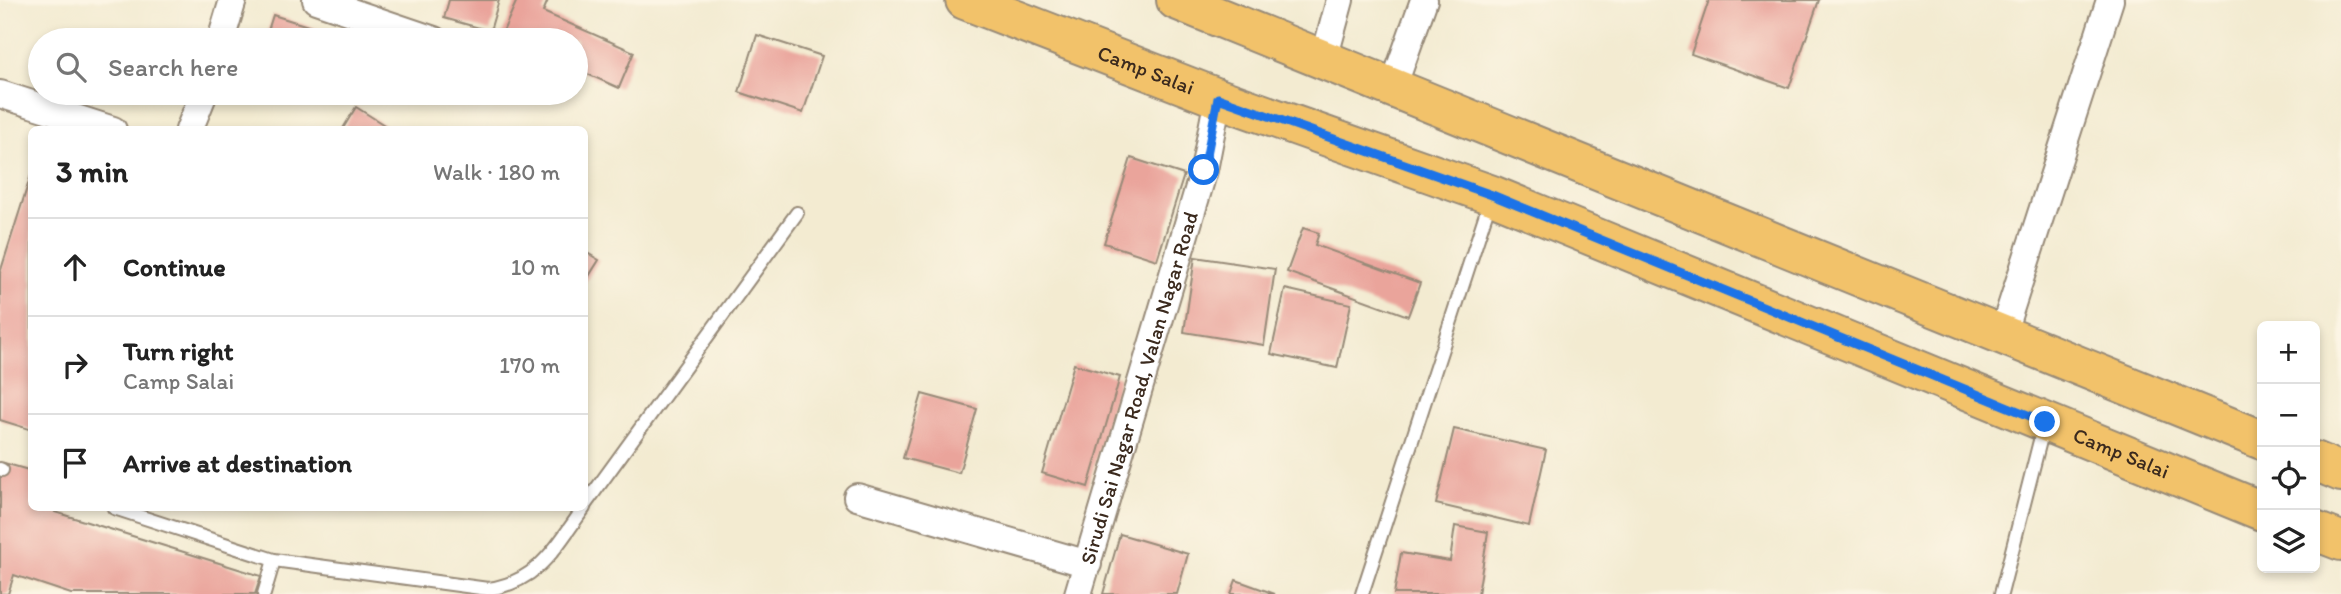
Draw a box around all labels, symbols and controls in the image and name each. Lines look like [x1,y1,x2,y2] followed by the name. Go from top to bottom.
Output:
[28,28,588,105] search box
[1094,40,1198,100] street label: Camp Salai
[52,48,90,86] icon: search
[108,51,238,83] text: Search here
[56,153,128,190] text: 3 min
[1188,154,1219,185] route start
[433,158,560,186] text: Walk · 180 m
[1075,208,1203,567] street label: Sirudi Sai Nagar Road, Valan Nagar Road
[56,248,94,286] icon: ahead
[123,251,226,283] text: Continue
[511,253,560,281] text: 10 m
[2257,321,2320,573] map controls
[2257,321,2320,384] button: +
[123,335,234,367] text: Turn right
[56,346,94,384] icon: right
[499,351,560,379] text: 170 m
[123,367,234,395] text: Camp Salai
[2257,384,2320,447] button: −
[2029,406,2060,437] route end
[2070,422,2173,484] street label: Camp Salai
[56,444,94,482] icon: arrive
[123,447,352,479] text: Arrive at destination
[2257,447,2320,510] button: locate
[2257,510,2320,573] button: layers

